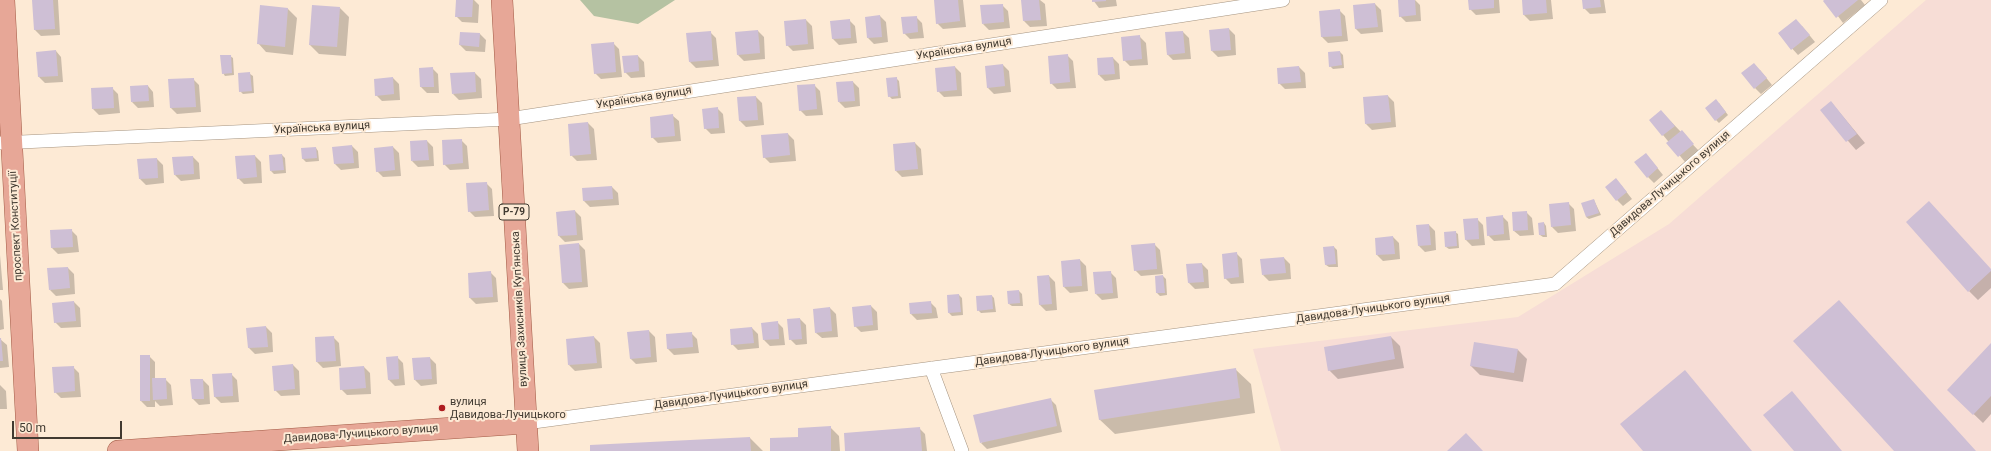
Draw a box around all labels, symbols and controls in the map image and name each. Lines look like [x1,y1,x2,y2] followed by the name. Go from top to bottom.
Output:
[915,35,1013,63] street label: Українська вулиця
[595,84,693,112] street label: Українська вулиця
[273,119,371,137] street label: Українська вулиця
[1607,128,1733,240] street label: Давидова-Лучицького вулиця
[7,171,25,281] street label: проспект Конституції
[499,204,529,220] road number: Р-79
[509,231,531,387] street label: вулиця Захисників Куп'янська
[1295,292,1451,326] street label: Давидова-Лучицького вулиця
[974,335,1130,369] street label: Давидова-Лучицького вулиця
[653,378,809,412] street label: Давидова-Лучицького вулиця
[450,395,566,421] place label: вулиця Давидова-Лучицького
[437,403,447,413] marker: вулиця Давидова-Лучицького
[14,413,124,439] scale bar
[19,421,46,435] text: 50 m
[283,422,439,446] street label: Давидова-Лучицького вулиця

